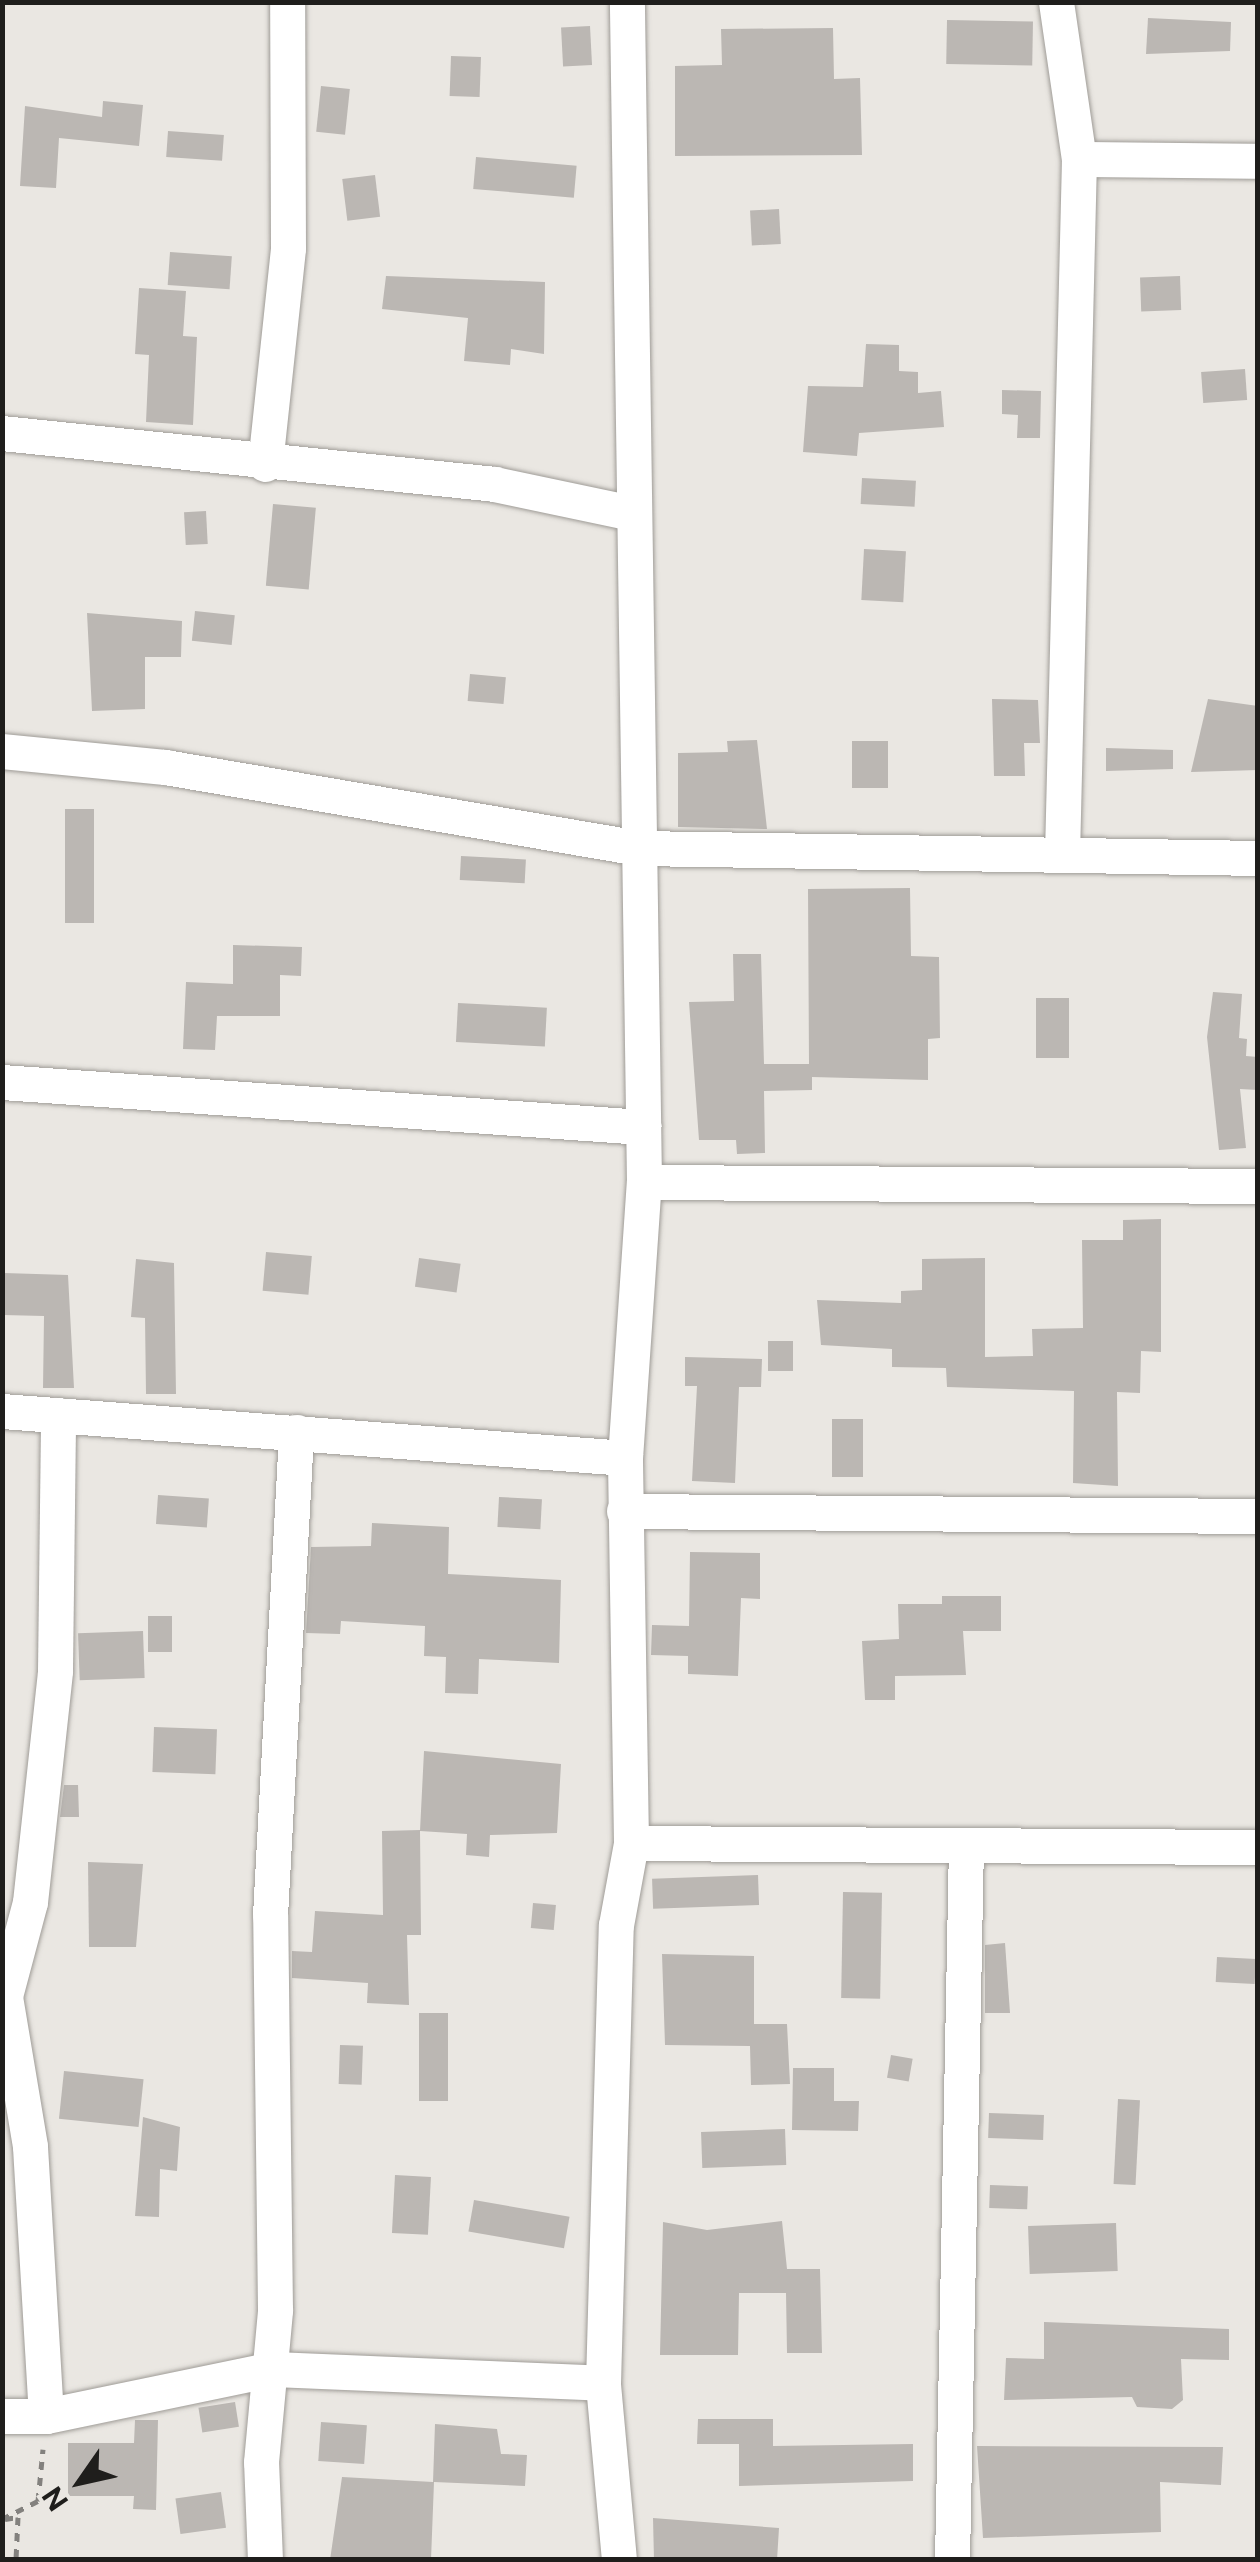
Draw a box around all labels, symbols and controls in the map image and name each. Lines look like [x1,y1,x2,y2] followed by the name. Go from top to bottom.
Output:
[30,2432,130,2532] north arrow
[35,2481,75,2517] text: N

